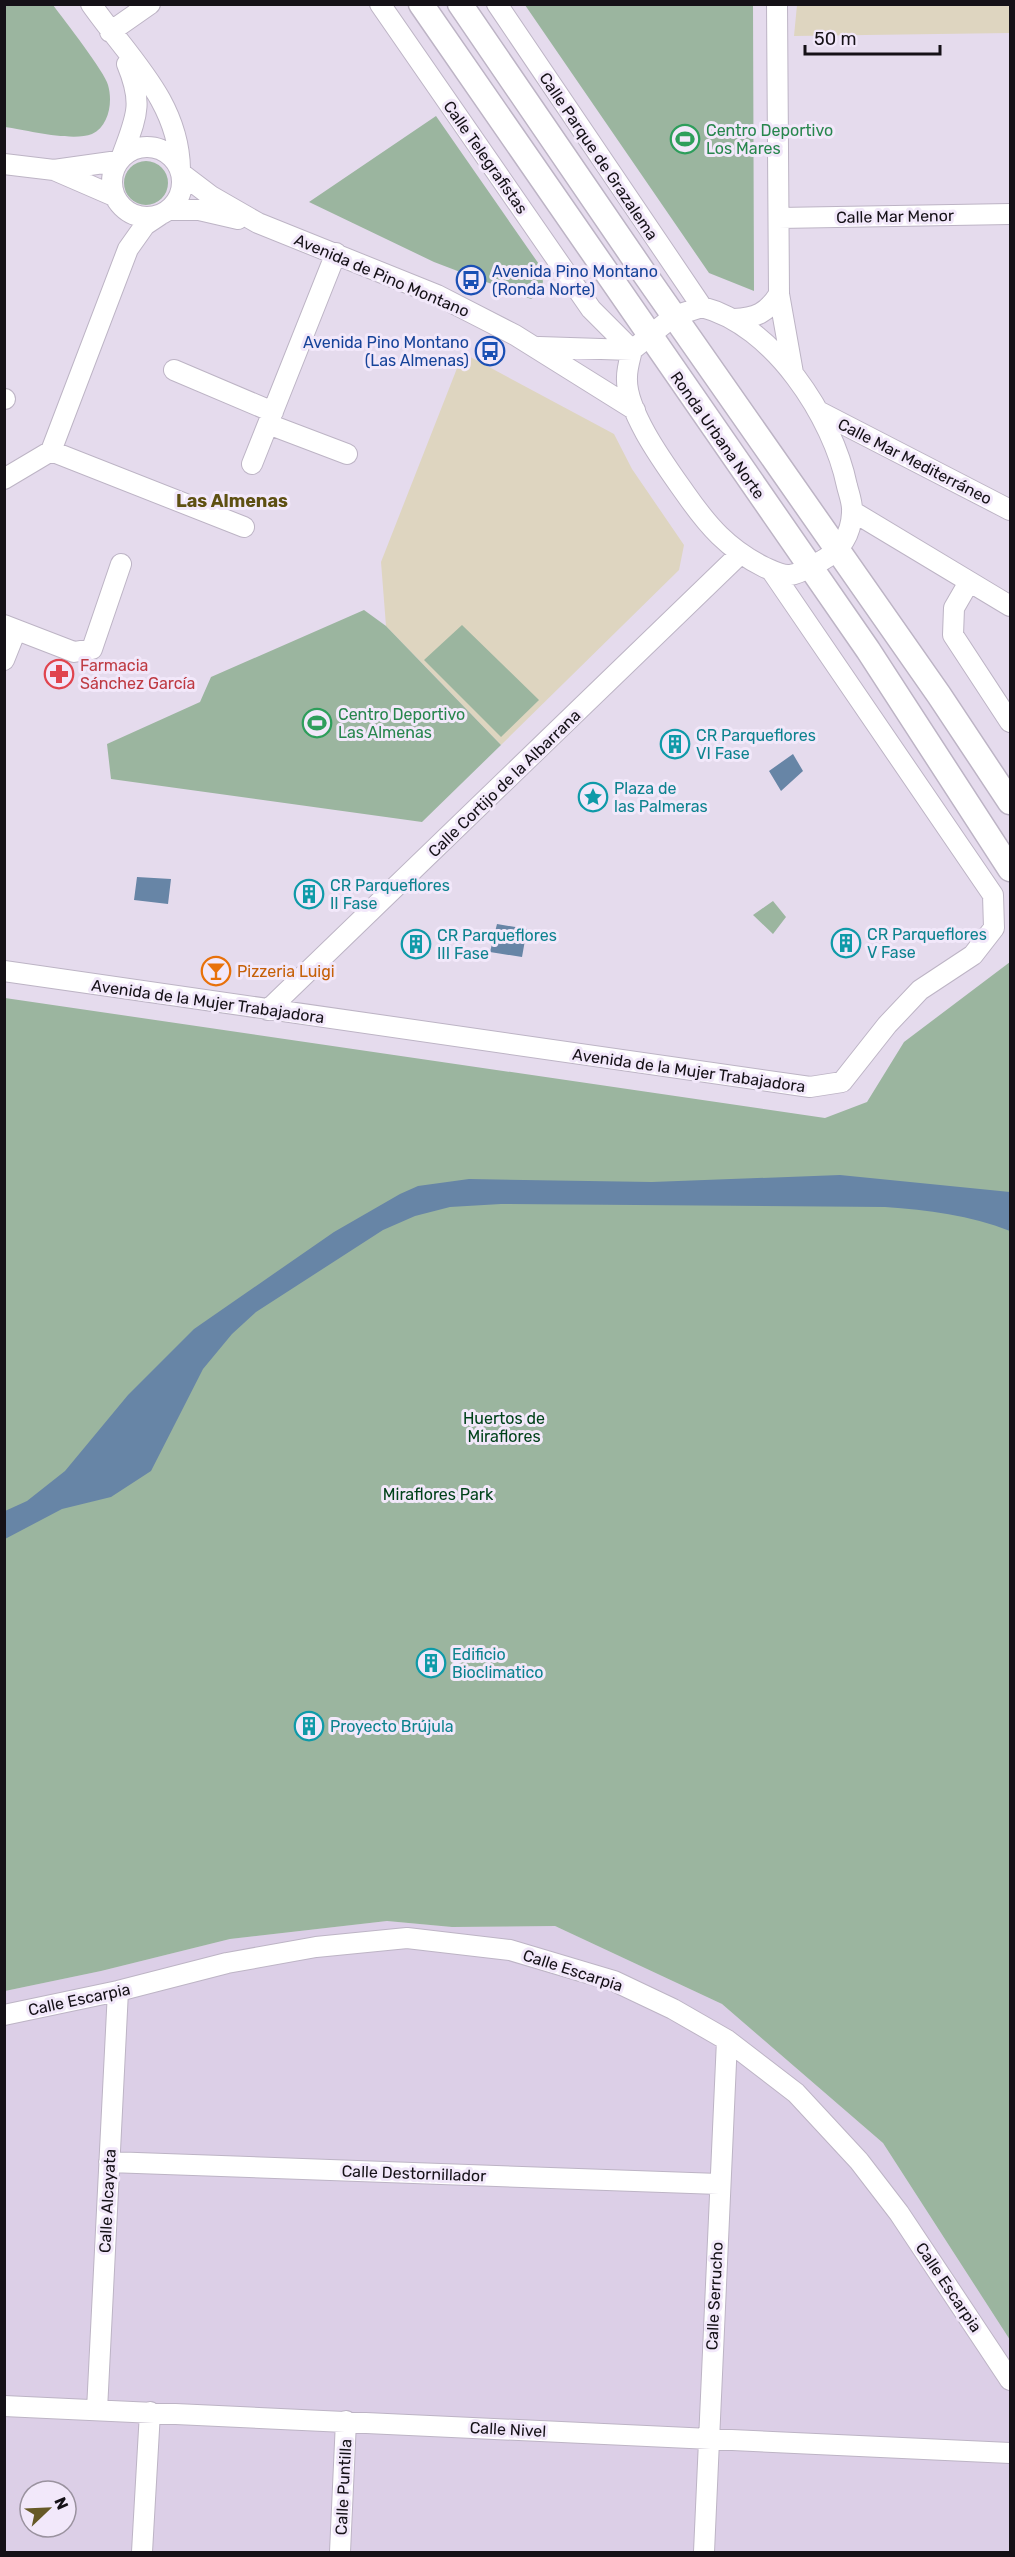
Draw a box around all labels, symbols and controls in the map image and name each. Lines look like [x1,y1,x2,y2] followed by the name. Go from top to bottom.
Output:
[805,18,940,56] scale bar
[814,28,857,50] text: 50 m
[535,69,662,244] street label: Calle Parque de Grazalema
[439,97,532,218] street label: Calle Telegrafistas
[706,121,833,158] place label: Centro Deportivo Los Mares
[669,123,701,155] sports icon: Centro Deportivo Los Mares
[836,206,954,227] street label: Calle Mar Menor
[291,230,472,321] street label: Avenida de Pino Montano
[492,262,658,299] place label: Avenida Pino Montano (Ronda Norte)
[455,264,487,296] bus stop icon: Avenida Pino Montano (Ronda Norte)
[303,333,469,370] place label: Avenida Pino Montano (Las Almenas)
[474,335,506,367] bus stop icon: Avenida Pino Montano (Las Almenas)
[666,368,769,503] street label: Ronda Urbana Norte
[835,414,995,509] street label: Calle Mar Mediterráneo
[176,490,288,512] district label: Las Almenas
[80,656,195,693] place label: Farmacia Sánchez García
[43,658,75,690] pharmacy icon: Farmacia Sánchez García
[338,705,465,742] place label: Centro Deportivo Las Almenas
[424,706,584,861] street label: Calle Cortijo de la Albarrana
[301,707,333,739] sports icon: Centro Deportivo Las Almenas
[696,726,816,763] place label: CR Parqueflores VI Fase
[659,728,691,760] building icon: CR Parqueflores VI Fase
[614,779,708,816] place label: Plaza de las Palmeras
[577,781,609,813] place icon: Plaza de las Palmeras
[330,876,450,913] place label: CR Parqueflores II Fase
[293,878,325,910] building icon: CR Parqueflores II Fase
[867,925,987,962] place label: CR Parqueflores V Fase
[437,926,557,963] place label: CR Parqueflores III Fase
[830,927,862,959] building icon: CR Parqueflores V Fase
[400,928,432,960] building icon: CR Parqueflores III Fase
[200,955,232,987] bar icon: Pizzeria Luigi
[237,962,335,981] place label: Pizzeria Luigi
[90,976,326,1027] street label: Avenida de la Mujer Trabajadora
[571,1045,807,1096] street label: Avenida de la Mujer Trabajadora
[463,1409,545,1446] park label: Huertos de Miraflores
[383,1485,494,1504] park label: Miraflores Park
[452,1645,543,1682] place label: Edificio Bioclimatico
[415,1647,447,1679] building icon: Edificio Bioclimatico
[293,1710,325,1742] building icon: Proyecto Brújula
[330,1717,454,1736] place label: Proyecto Brújula
[520,1945,625,1996] street label: Calle Escarpia
[26,1979,132,2020] street label: Calle Escarpia
[95,2149,120,2254] street label: Calle Alcayata
[341,2161,487,2186] street label: Calle Destornillador
[912,2239,986,2336] street label: Calle Escarpia
[702,2241,727,2351] street label: Calle Serrucho
[469,2418,547,2441] street label: Calle Nivel
[331,2438,356,2536] street label: Calle Puntilla
[18,2479,78,2539] north arrow
[50,2494,72,2512] text: N

